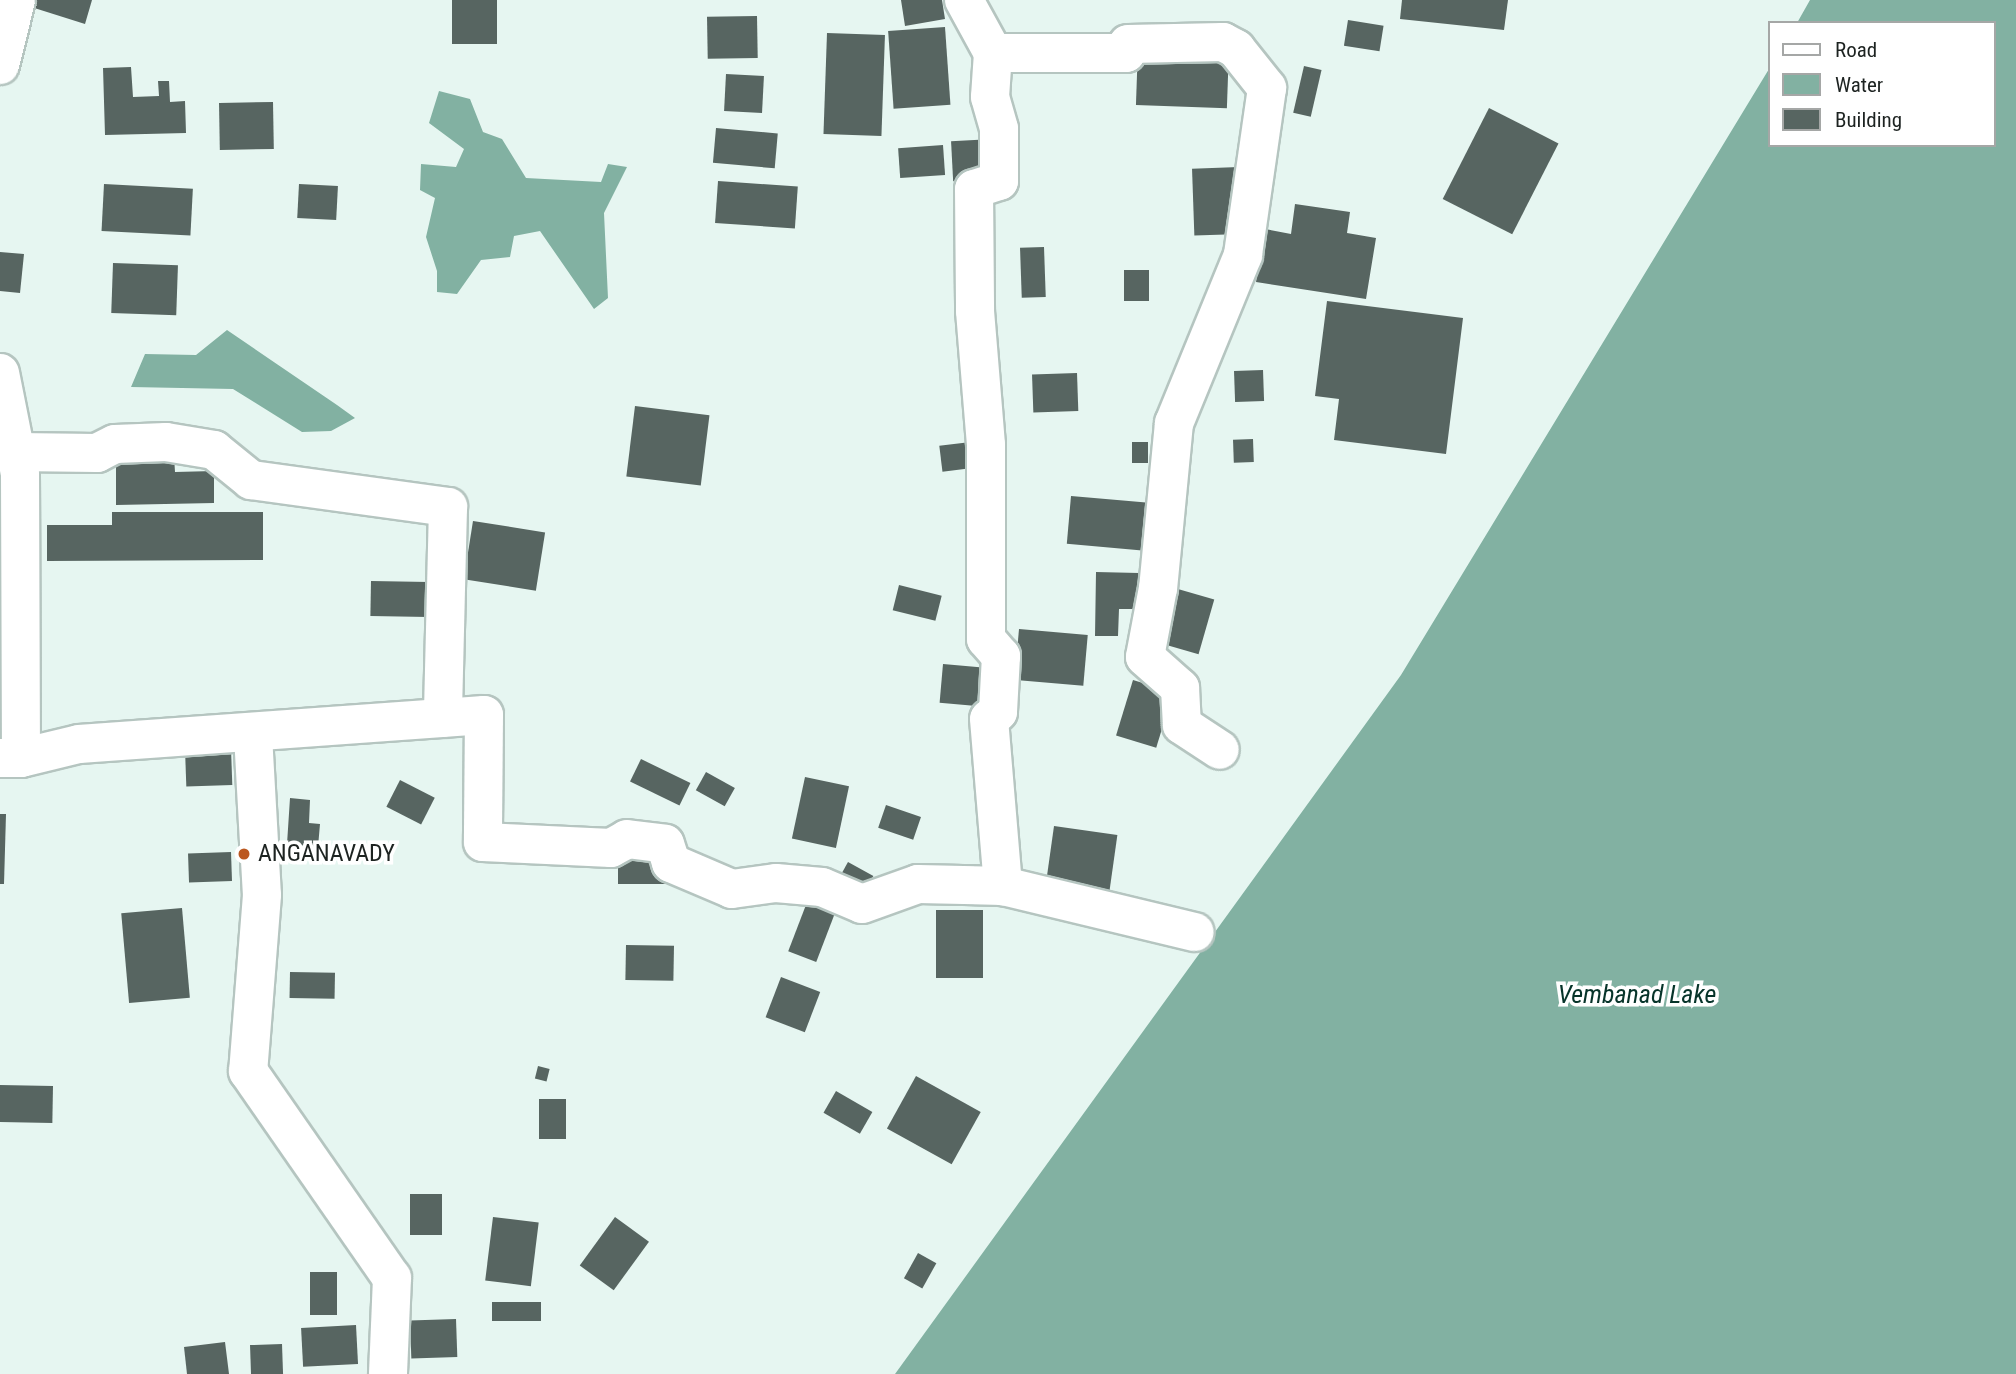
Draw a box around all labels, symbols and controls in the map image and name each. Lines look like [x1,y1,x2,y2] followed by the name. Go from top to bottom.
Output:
[1768,21,1995,147] legend
[1835,38,1877,62] text: Road
[1835,73,1883,97] text: Water
[1835,108,1902,132] text: Building
[258,840,395,868] place label: ANGANAVADY
[236,846,252,862] marker: ANGANAVADY
[1558,979,1716,1011] water label: Vembanad Lake

